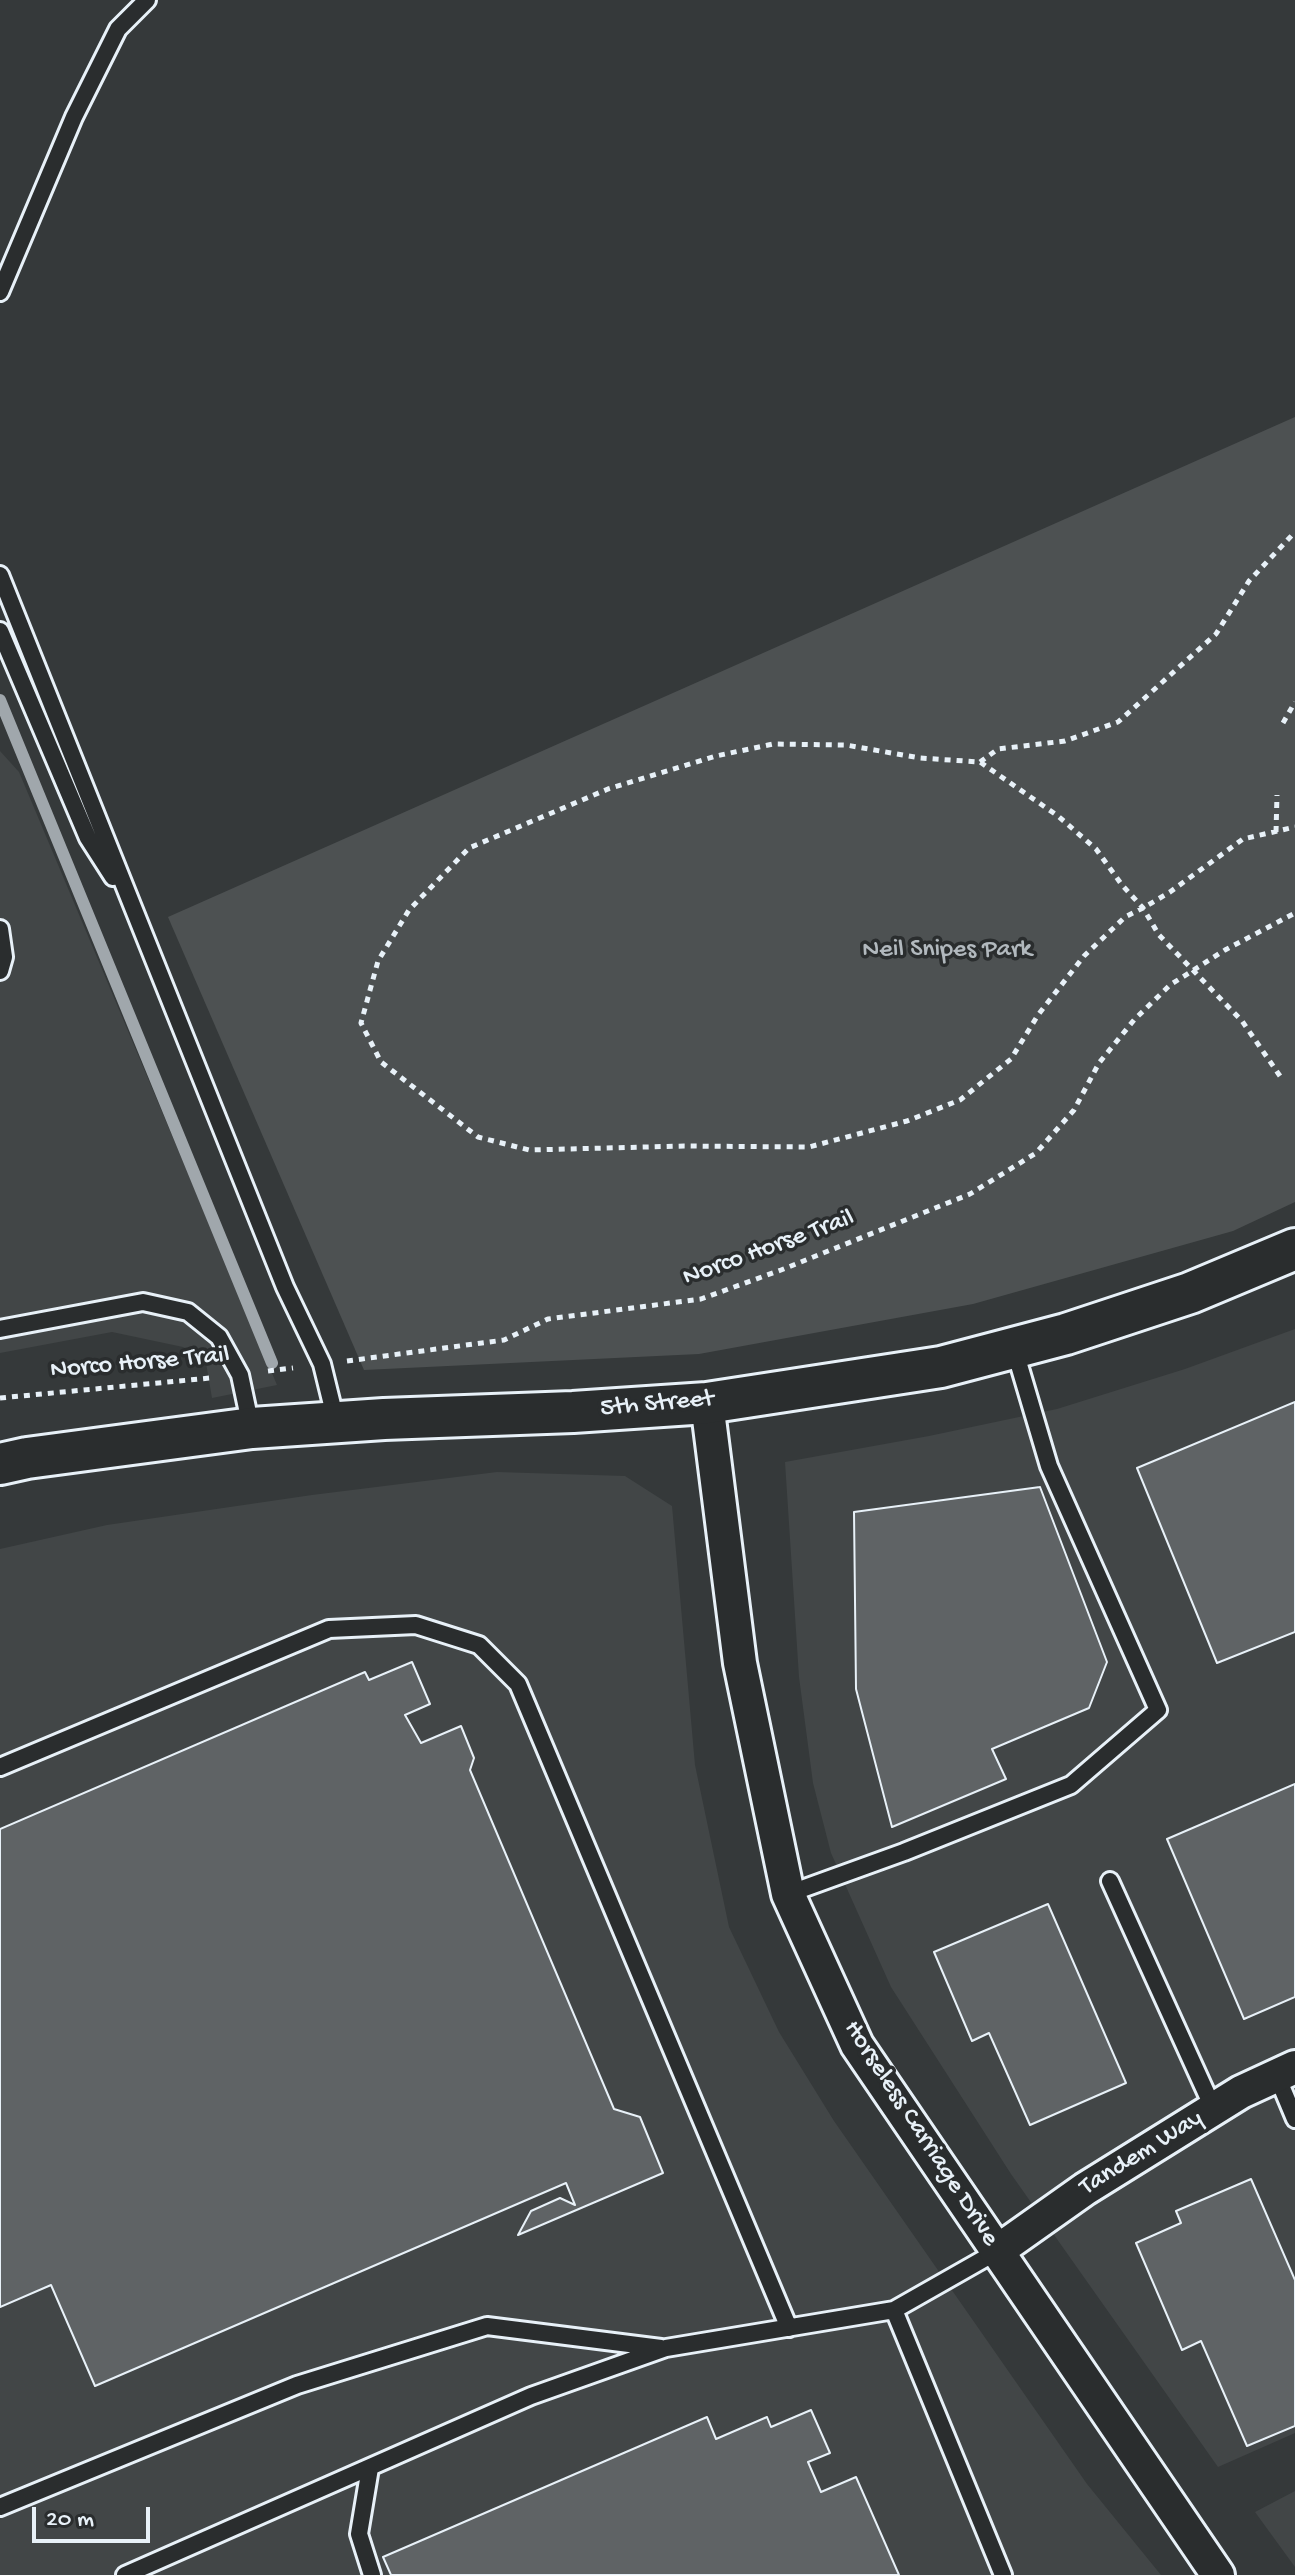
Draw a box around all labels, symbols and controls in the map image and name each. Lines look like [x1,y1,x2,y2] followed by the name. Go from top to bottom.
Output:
[862,935,1032,967] park label: Neil Snipes Park
[679,1204,859,1294] street label: Norco Horse Trail
[49,1341,231,1387] street label: Norco Horse Trail
[599,1385,715,1425] street label: 5th Street
[835,2015,1005,2253] street label: Horseless Carriage Drive
[1075,2104,1209,2204] street label: Tandem Way
[36,2491,154,2541] scale bar
[46,2506,94,2535] text: 20 m

